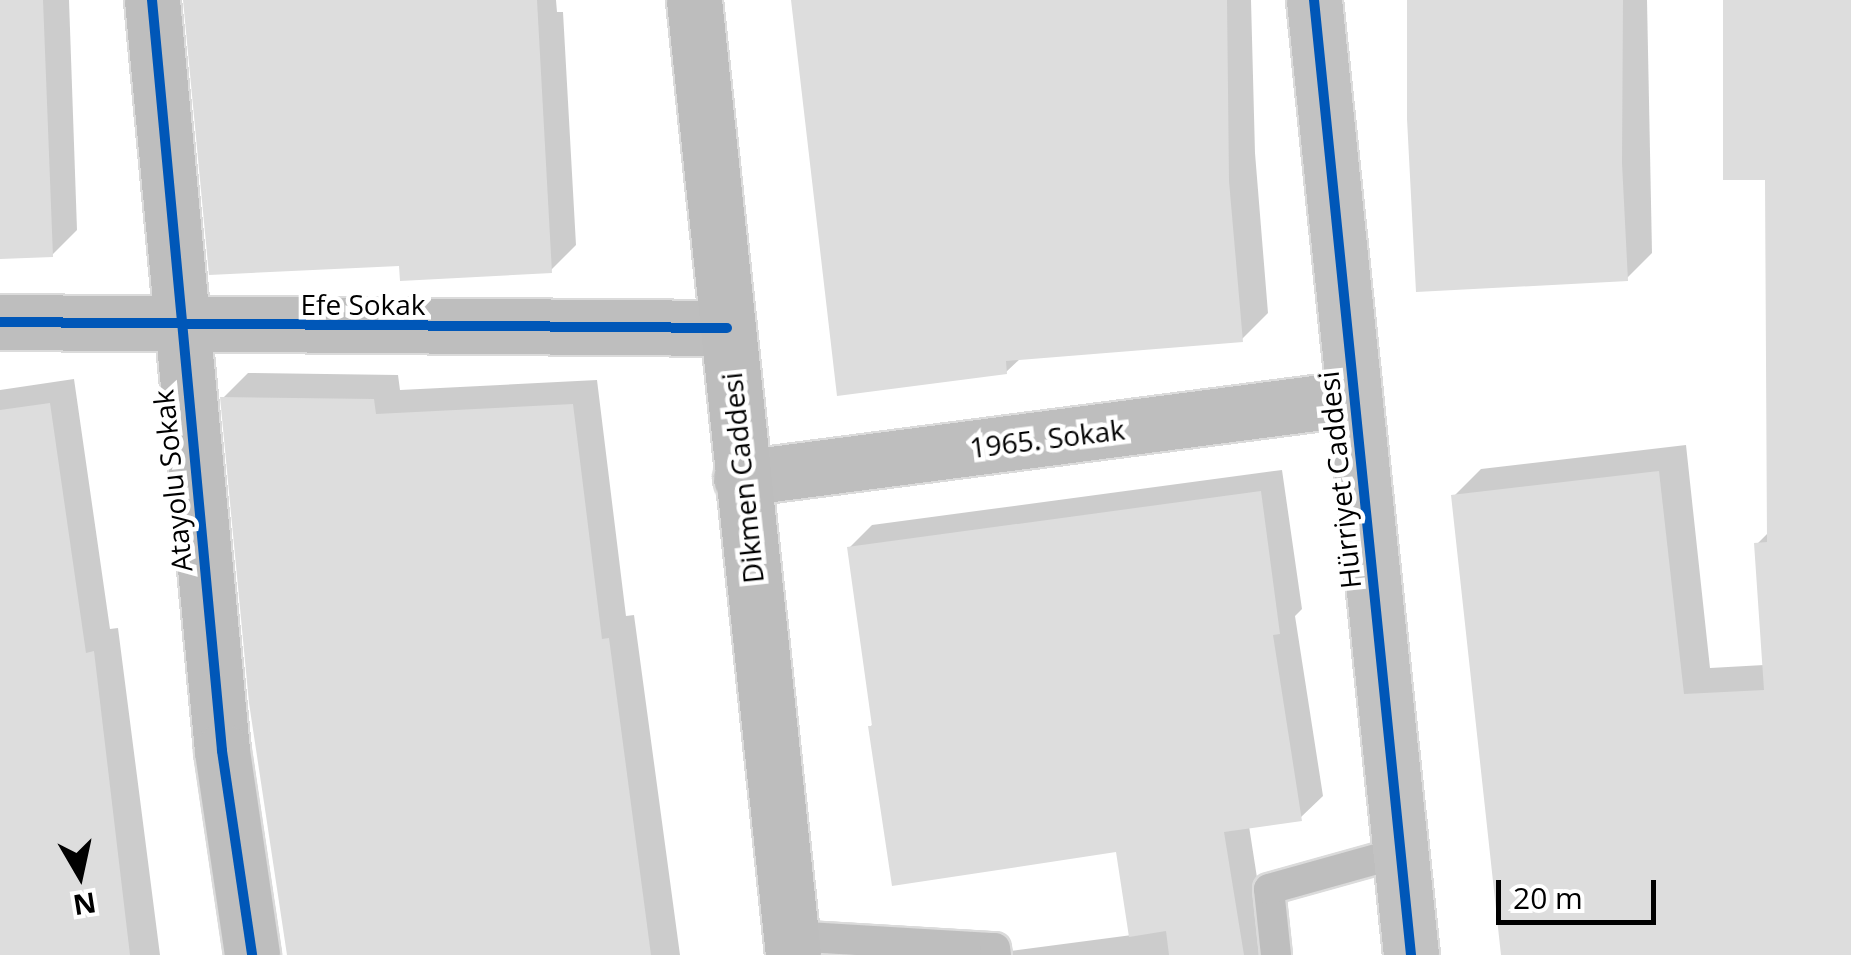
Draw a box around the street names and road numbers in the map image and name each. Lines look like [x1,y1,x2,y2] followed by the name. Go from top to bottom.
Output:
[300,287,426,321] street label: Efe Sokak
[1311,370,1367,590] street label: Hürriyet Caddesi
[714,371,770,585] street label: Dikmen Caddesi
[146,388,198,574] street label: Atayolu Sokak
[968,412,1126,464] street label: 1965. Sokak

